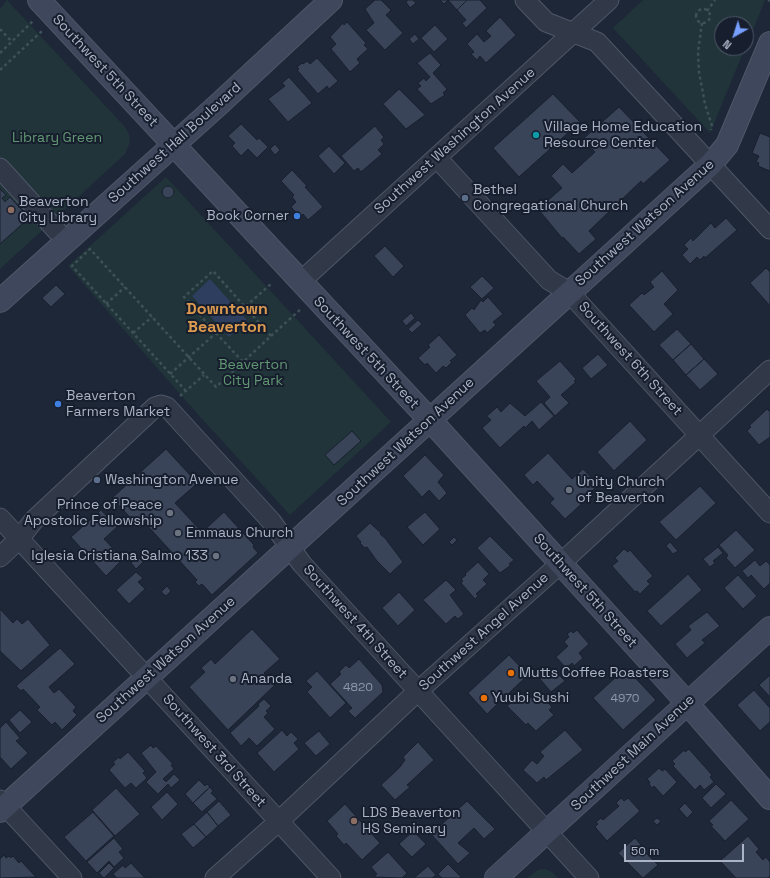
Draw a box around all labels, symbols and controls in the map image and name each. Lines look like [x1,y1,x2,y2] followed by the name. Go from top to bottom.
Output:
[49,11,161,131] street label: Southwest 5th Street
[714,16,754,56] north arrow
[720,37,734,52] text: N
[371,64,539,218] street label: Southwest Washington Avenue
[105,79,245,207] street label: Southwest Hall Boulevard
[544,119,702,152] place label: Village Home Education Resource Center
[12,130,102,146] park label: Library Green
[531,130,541,140] marker: Village Home Education Resource Center
[572,156,718,290] street label: Southwest Watson Avenue
[473,182,628,214] place label: Bethel Congregational Church
[460,193,470,203] marker: Bethel Congregational Church
[19,194,97,226] place label: Beaverton City Library
[6,205,16,215] marker: Beaverton City Library
[206,208,289,224] place label: Book Corner
[292,211,302,221] marker: Book Corner
[310,293,422,413] street label: Southwest 5th Street
[574,299,686,419] street label: Southwest 6th Street
[186,300,268,338] district label: Downtown Beaverton
[218,357,288,390] park label: Beaverton City Park
[334,374,478,510] street label: Southwest Watson Avenue
[66,388,170,420] place label: Beaverton Farmers Market
[53,399,63,409] marker: Beaverton Farmers Market
[105,472,239,488] place label: Washington Avenue
[577,474,665,506] place label: Unity Church of Beaverton
[92,475,102,485] marker: Washington Avenue
[564,485,574,495] marker: Unity Church of Beaverton
[24,497,162,530] place label: Prince of Peace Apostolic Fellowship
[165,508,175,518] marker: Prince of Peace Apostolic Fellowship
[186,525,293,541] place label: Emmaus Church
[173,528,183,538] marker: Emmaus Church
[530,531,640,651] street label: Southwest 5th Street
[31,548,208,564] place label: Iglesia Cristiana Salmo 133
[211,551,221,561] marker: Iglesia Cristiana Salmo 133
[299,562,411,682] street label: Southwest 4th Street
[416,569,552,695] street label: Southwest Angel Avenue
[93,593,239,727] street label: Southwest Watson Avenue
[519,665,669,681] place label: Mutts Coffee Roasters
[506,668,516,678] marker: Mutts Coffee Roasters
[241,671,292,687] place label: Ananda
[228,674,238,684] marker: Ananda
[343,681,373,695] house number: 4820
[492,690,569,706] place label: Yuubi Sushi
[159,691,269,811] street label: Southwest 3rd Street
[568,691,698,815] street label: Southwest Main Avenue
[611,692,639,706] house number: 4970
[479,693,489,703] marker: Yuubi Sushi
[362,805,461,838] place label: LDS Beaverton HS Seminary
[349,816,359,826] marker: LDS Beaverton HS Seminary
[626,836,746,862] scale bar
[631,843,659,859] text: 50 m

